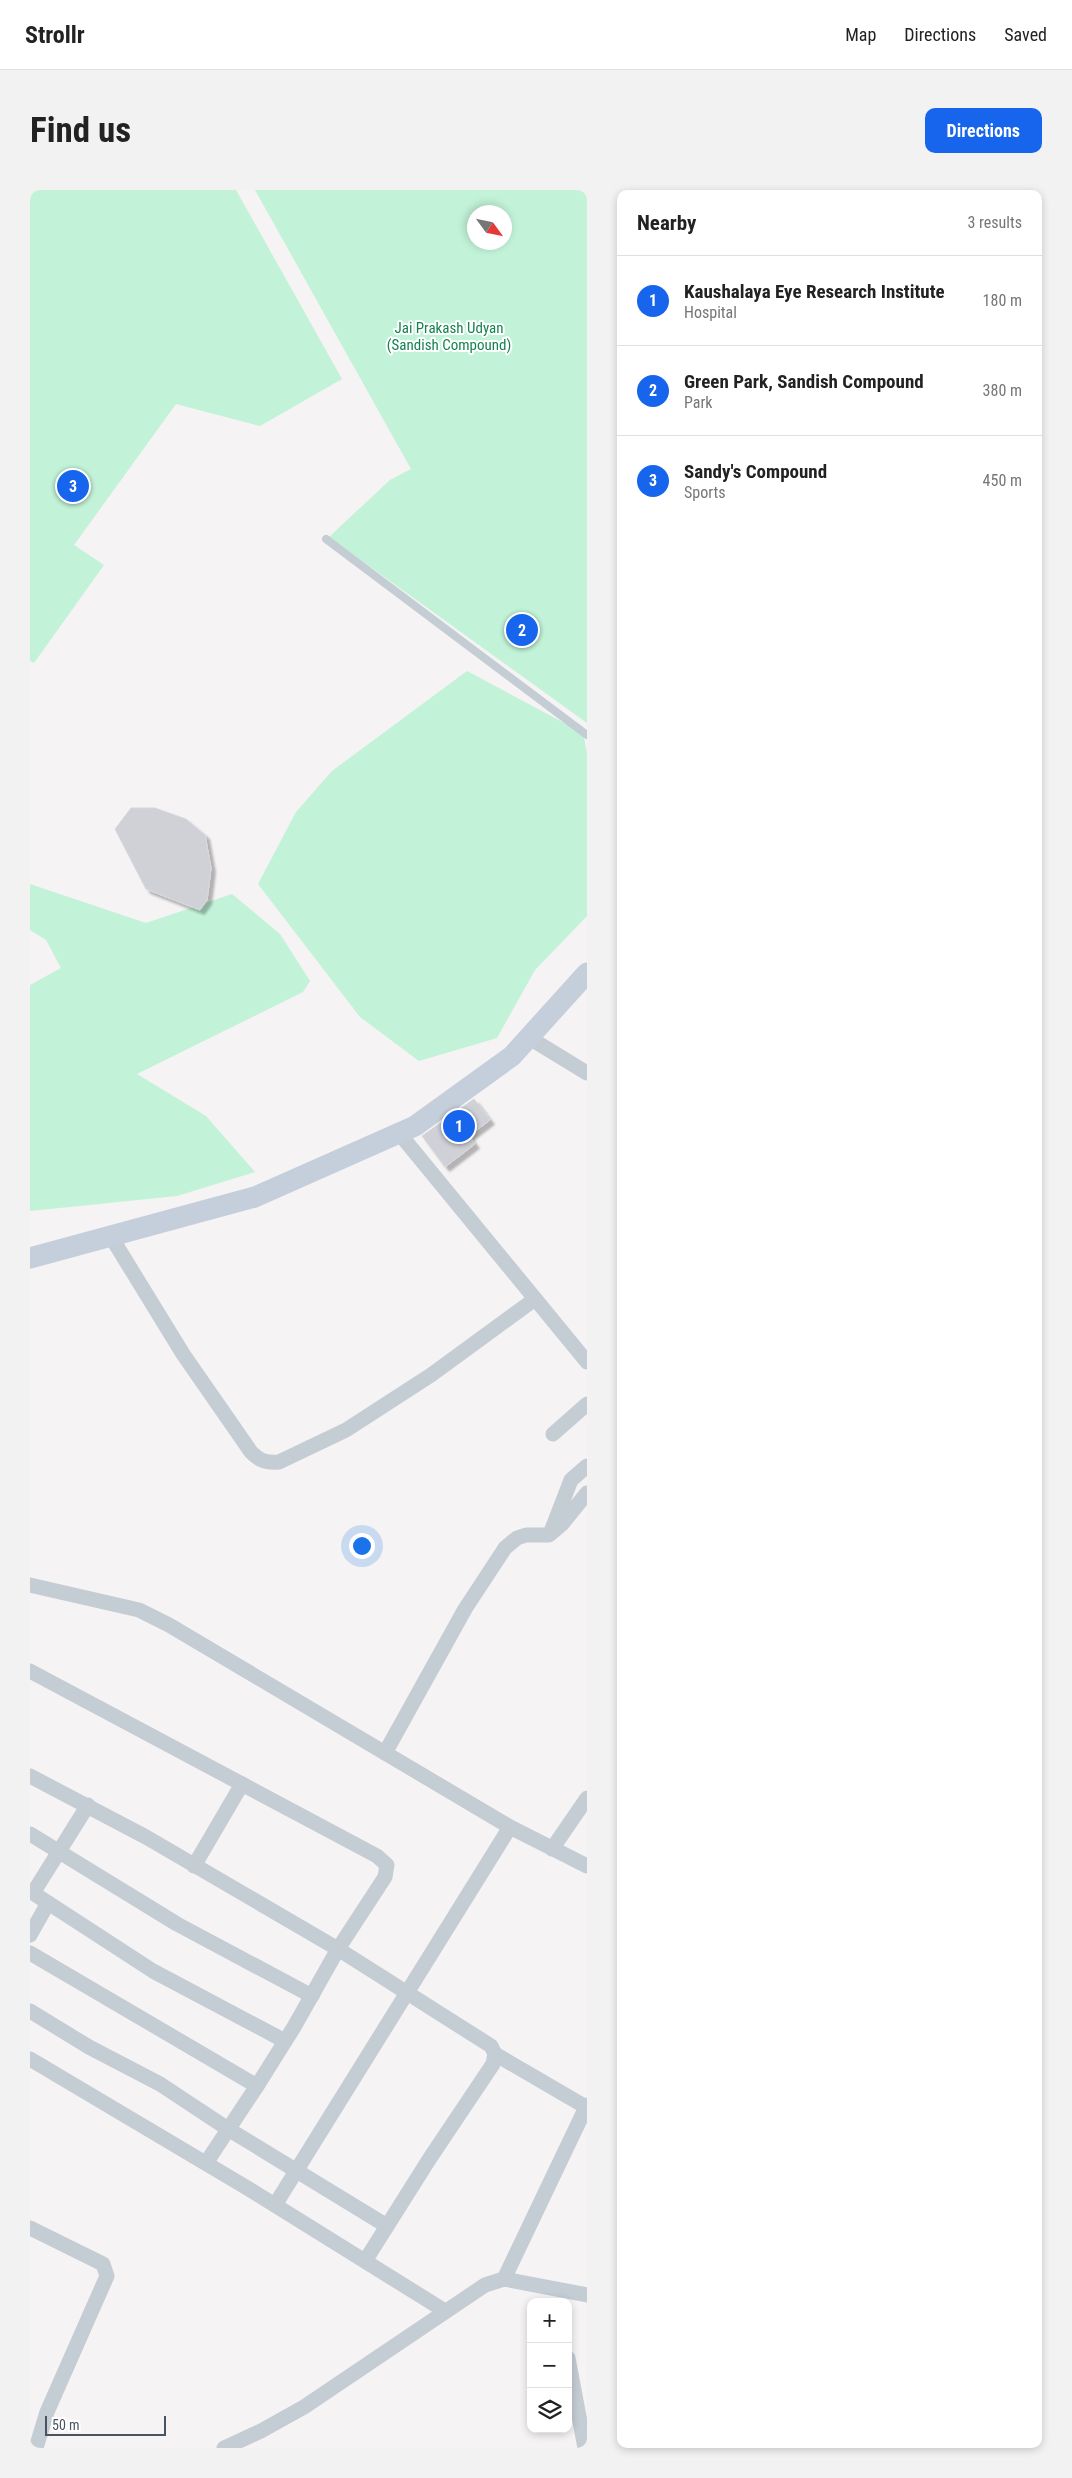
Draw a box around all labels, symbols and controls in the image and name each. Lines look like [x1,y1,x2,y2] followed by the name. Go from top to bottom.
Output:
[25,21,85,49] text: Strollr
[845,24,876,45] text: Map
[904,24,976,45] text: Directions
[1004,24,1047,45] text: Saved
[925,108,1042,153] button: Directions
[30,110,131,151] text: Find us
[467,205,512,250] north arrow
[637,211,696,235] text: Nearby
[967,213,1022,232] text: 3 results
[684,280,945,303] text: Kaushalaya Eye Research Institute
[649,291,657,310] text: 1
[983,291,1022,310] text: 180 m
[684,303,737,322] text: Hospital
[387,319,511,354] park label: Jai Prakash Udyan (Sandish Compound)
[684,370,924,393] text: Green Park, Sandish Compound
[649,381,657,400] text: 2
[983,381,1022,400] text: 380 m
[684,393,713,412] text: Park
[684,460,827,483] text: Sandy's Compound
[57,467,89,505] pin: 3
[649,471,657,490] text: 3
[983,471,1022,490] text: 450 m
[684,483,726,502] text: Sports
[506,611,538,649] pin: 2
[443,1107,475,1145] pin: 1
[349,1533,375,1559] your location
[527,2298,572,2433] map controls
[527,2298,572,2343] button: +
[527,2343,572,2388] button: −
[527,2388,572,2433] button: layers
[45,2413,166,2436] scale bar
[52,2417,80,2433] text: 50 m

